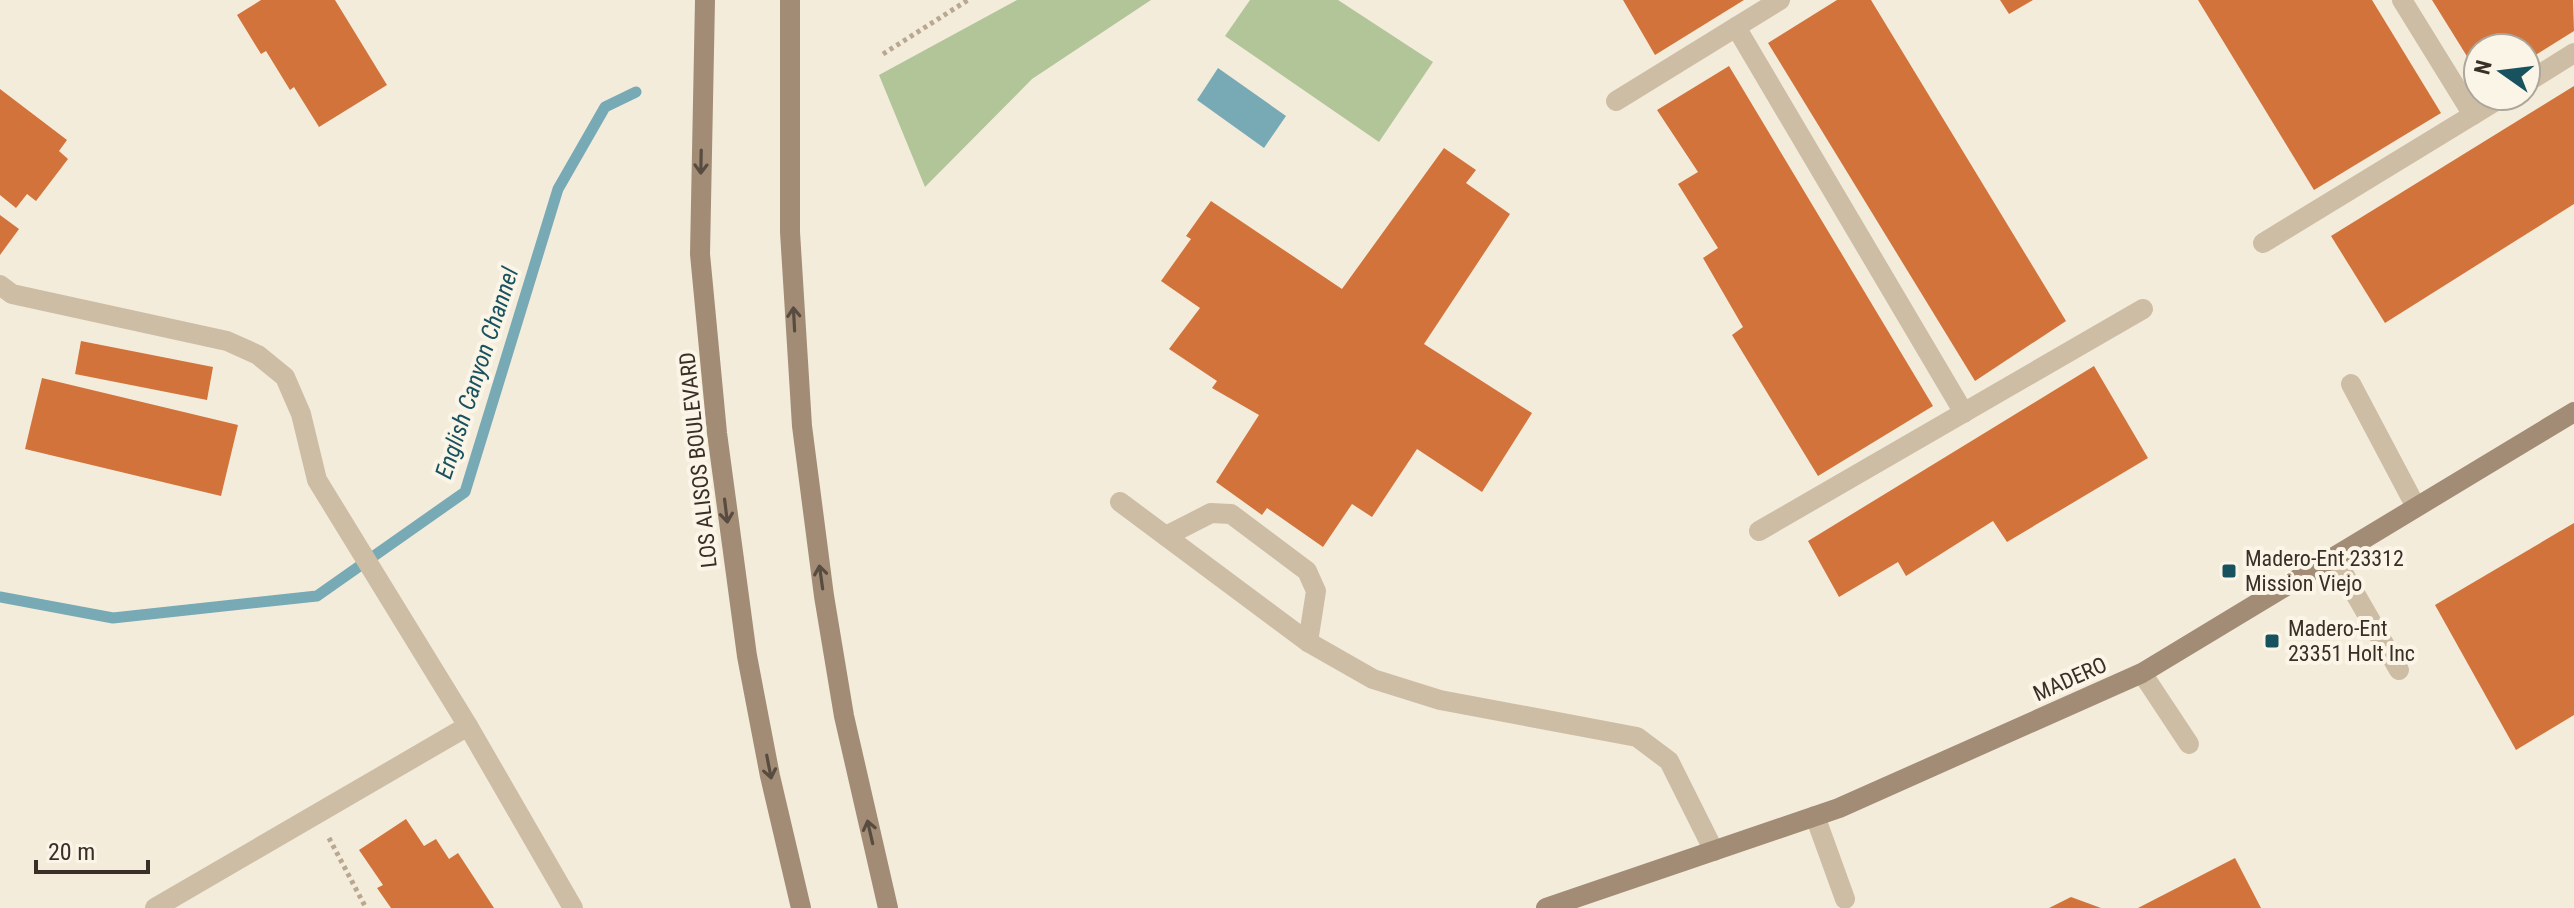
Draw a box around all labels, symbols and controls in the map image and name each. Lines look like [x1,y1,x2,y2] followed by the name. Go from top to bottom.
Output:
[2462,32,2542,112] north arrow
[2469,58,2497,77] text: N
[693,148,709,175] one-way arrow
[430,263,525,482] water label: English Canyon Channel
[786,306,801,333] one-way arrow
[674,351,722,569] street label: LOS ALISOS BOULEVARD
[719,498,734,523] one-way arrow
[2245,546,2404,596] place label: Madero-Ent 23312 Mission Viejo
[2220,562,2238,580] marker: Madero-Ent 23312 Mission Viejo
[813,565,828,590] one-way arrow
[2288,616,2415,666] place label: Madero-Ent 23351 Holt Inc
[2263,632,2281,650] marker: Madero-Ent 23351 Holt Inc
[2029,652,2111,706] street label: MADERO
[762,754,777,780] one-way arrow
[862,820,877,846] one-way arrow
[36,824,148,874] scale bar
[48,838,95,866] text: 20 m

